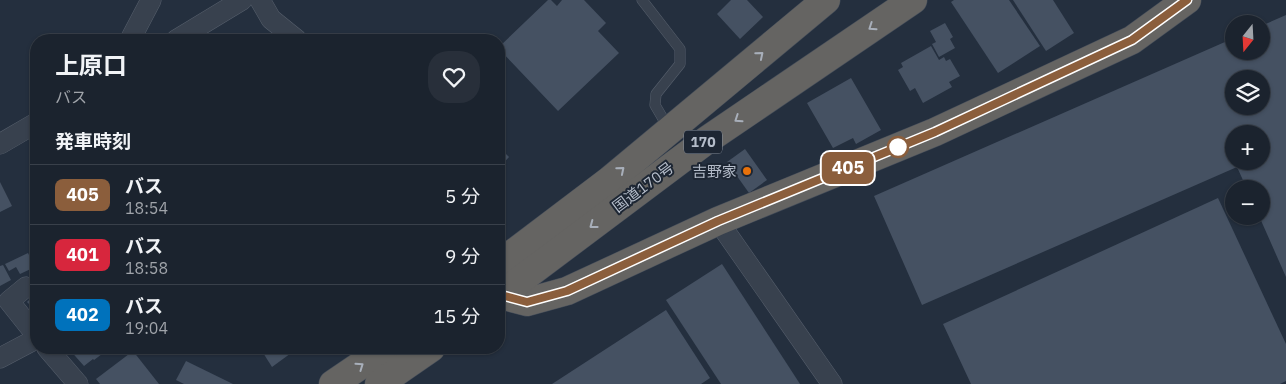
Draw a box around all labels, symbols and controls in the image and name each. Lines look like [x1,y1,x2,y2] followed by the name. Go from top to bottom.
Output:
[1225,15,1270,60] north arrow
[1225,15,1270,225] map controls
[869,21,878,30] one-way arrow
[55,49,127,81] text: 上原口
[428,51,480,103] button: heart
[754,52,763,61] one-way arrow
[1225,70,1270,115] button: layers
[55,87,87,107] text: バス
[734,113,744,122] one-way arrow
[1225,125,1270,170] button: +
[55,129,131,153] text: 発車時刻
[684,130,722,154] road number: 170
[887,136,909,158] unlabelled marker
[819,152,877,184] line badge: 405
[832,156,864,179] text: 405
[609,158,677,216] street label: 国道170号
[692,162,737,181] place label: 吉野家
[741,165,753,177] marker: 吉野家
[615,168,624,176] one-way arrow
[125,174,163,198] text: バス
[1225,180,1270,225] button: −
[66,183,99,206] text: 405
[445,184,480,208] text: 5 分
[125,198,168,218] text: 18:54
[589,219,599,228] one-way arrow
[125,234,163,258] text: バス
[66,243,99,266] text: 401
[445,244,480,268] text: 9 分
[125,258,168,278] text: 18:58
[125,294,163,318] text: バス
[66,303,99,326] text: 402
[434,304,480,328] text: 15 分
[125,318,168,338] text: 19:04
[354,363,364,372] one-way arrow

